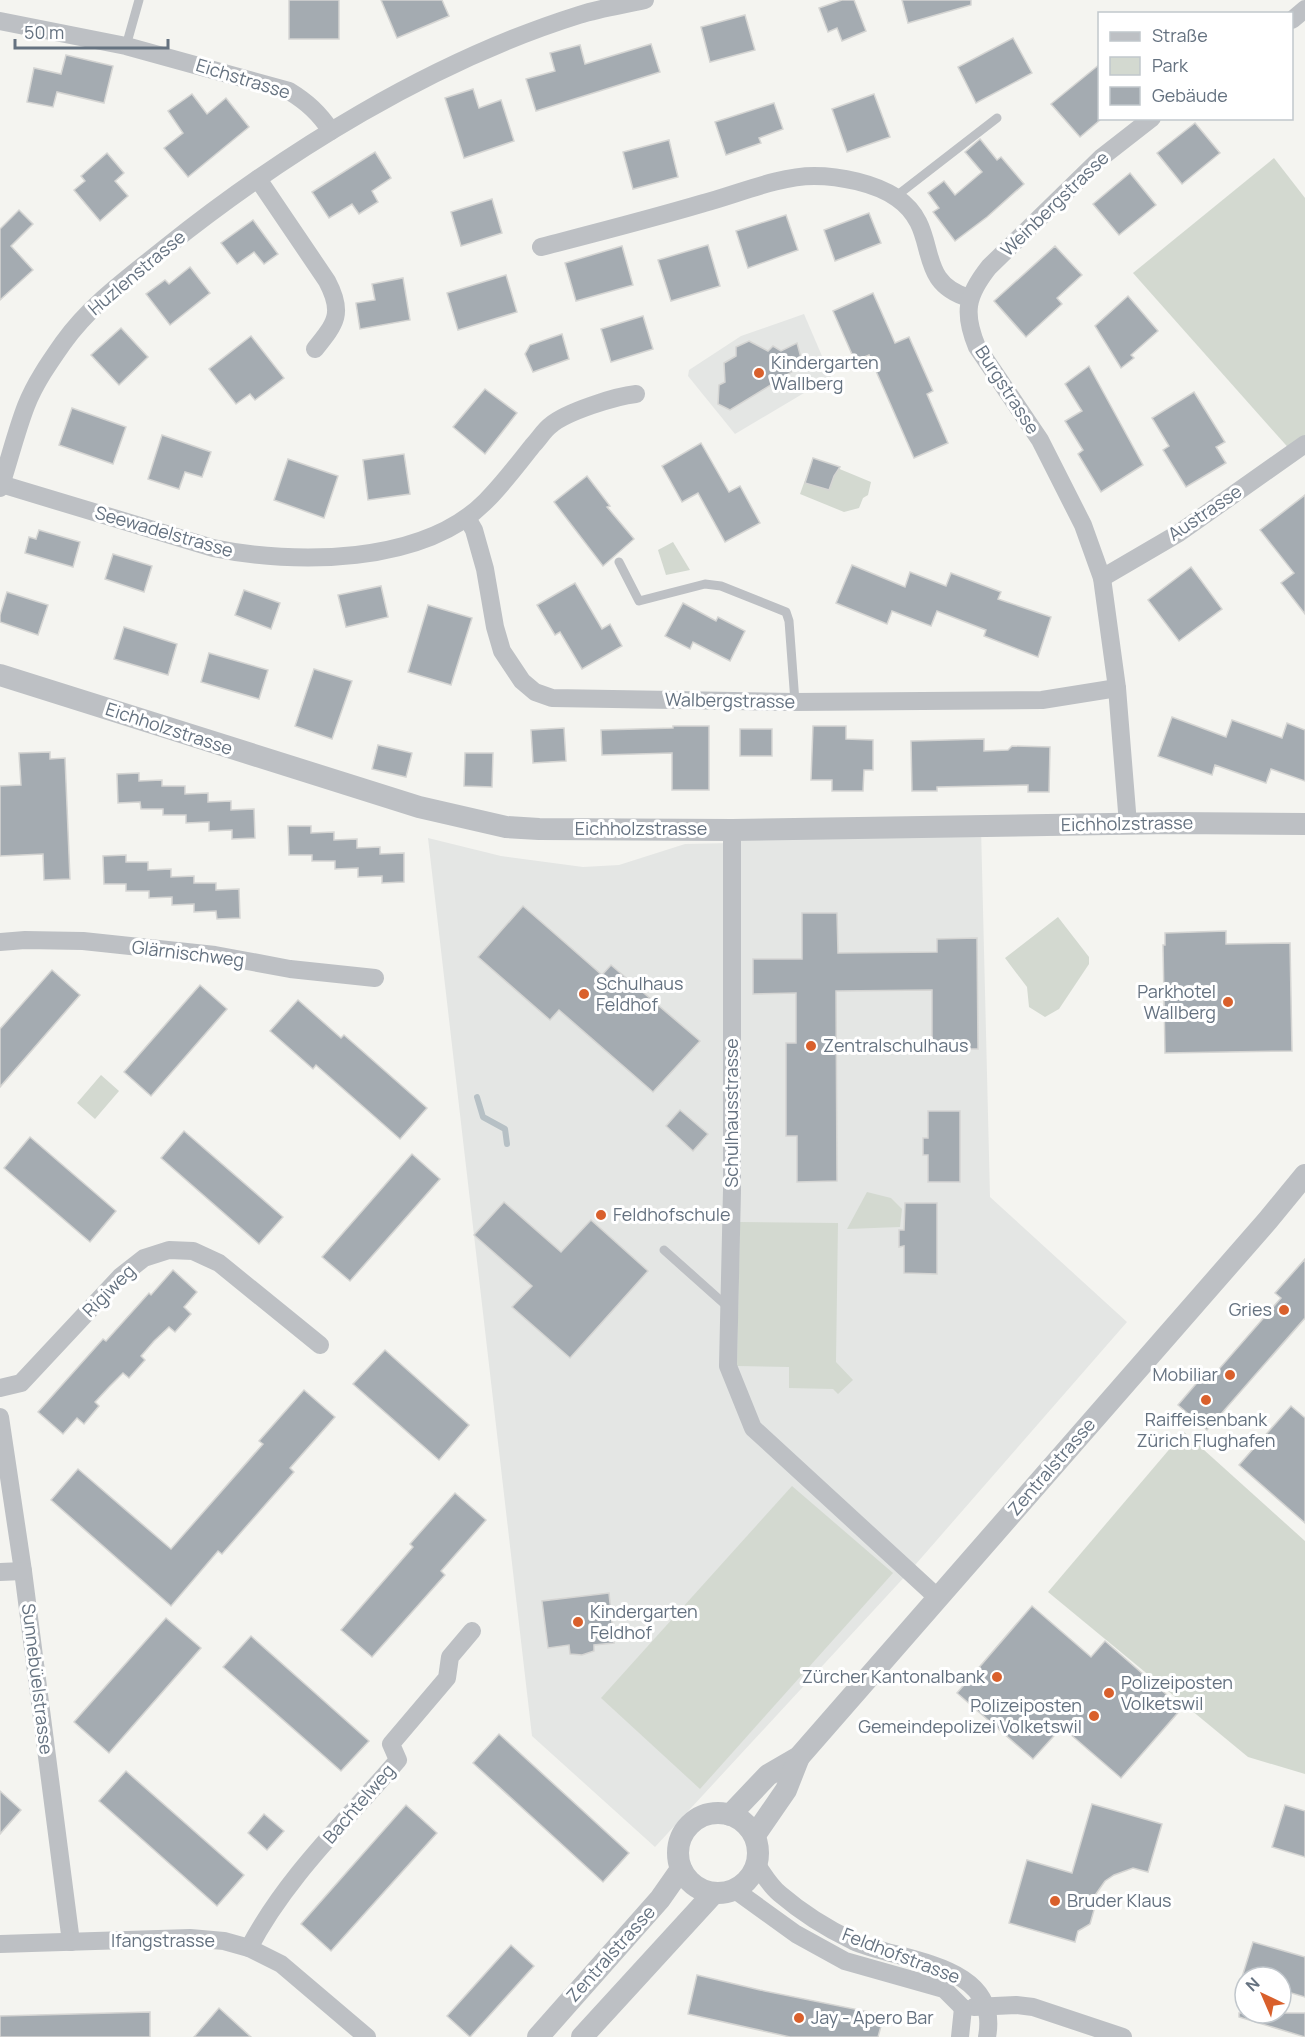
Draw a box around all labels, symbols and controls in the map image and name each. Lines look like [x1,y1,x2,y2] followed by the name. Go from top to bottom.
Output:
[15,12,168,50] scale bar
[1098,12,1293,120] legend
[24,20,64,44] text: 50 m
[1152,23,1208,47] text: Straße
[193,52,293,104] street label: Eichstrasse
[1152,53,1189,77] text: Park
[1152,83,1228,107] text: Gebäude
[995,146,1113,261] street label: Weinbergstrasse
[83,225,190,320] street label: Huzlenstrasse
[970,341,1045,438] street label: Burgstrasse
[771,350,879,395] place label: Kindergarten Wallberg
[752,366,766,380] marker: Kindergarten Wallberg
[1163,479,1246,546] street label: Austrasse
[92,500,236,562] street label: Seewadelstrasse
[665,687,795,713] street label: Walbergstrasse
[103,696,236,760] street label: Eichholzstrasse
[1061,810,1193,836] street label: Eichholzstrasse
[575,816,707,840] street label: Eichholzstrasse
[131,934,246,972] street label: Glärnischweg
[596,971,683,1016] place label: Schulhaus Feldhof
[1137,979,1216,1024] place label: Parkhotel Wallberg
[577,987,591,1001] marker: Schulhaus Feldhof
[1221,995,1235,1009] marker: Parkhotel Wallberg
[823,1033,968,1057] place label: Zentralschulhaus
[719,1038,743,1188] street label: Schulhausstrasse
[804,1039,818,1053] marker: Zentralschulhaus
[613,1202,730,1226] place label: Feldhofschule
[594,1208,608,1222] marker: Feldhofschule
[77,1259,140,1322] street label: Rigiweg
[1229,1297,1272,1321] place label: Gries
[1277,1303,1291,1317] marker: Gries
[1152,1362,1219,1386] place label: Mobiliar
[1223,1368,1237,1382] marker: Mobiliar
[1199,1393,1213,1407] marker: Raiffeisenbank Zürich Flughafen
[1137,1407,1275,1452] place label: Raiffeisenbank Zürich Flughafen
[1002,1413,1100,1520] street label: Zentralstrasse
[590,1599,698,1644] place label: Kindergarten Feldhof
[17,1602,59,1756] street label: Sunnebüelstrasse
[571,1615,585,1629] marker: Kindergarten Feldhof
[802,1664,986,1688] place label: Zürcher Kantonalbank
[990,1670,1004,1684] marker: Zürcher Kantonalbank
[1121,1670,1233,1715] place label: Polizeiposten Volketswil
[1102,1686,1116,1700] marker: Polizeiposten Volketswil
[858,1693,1082,1738] place label: Polizeiposten Gemeindepolizei Volketswil
[1087,1709,1101,1723] marker: Polizeiposten Gemeindepolizei Volketswil
[317,1759,399,1848] street label: Bachtelweg
[1067,1888,1172,1912] place label: Bruder Klaus
[1048,1894,1062,1908] marker: Bruder Klaus
[561,1900,660,2007] street label: Zentralstrasse
[839,1922,964,1989] street label: Feldhofstrasse
[111,1928,215,1952] street label: Ifangstrasse
[1233,1965,1293,2025] north arrow
[1241,1972,1264,1996] text: N
[811,2005,934,2029] place label: Jay - Apero Bar
[792,2011,806,2025] marker: Jay - Apero Bar

